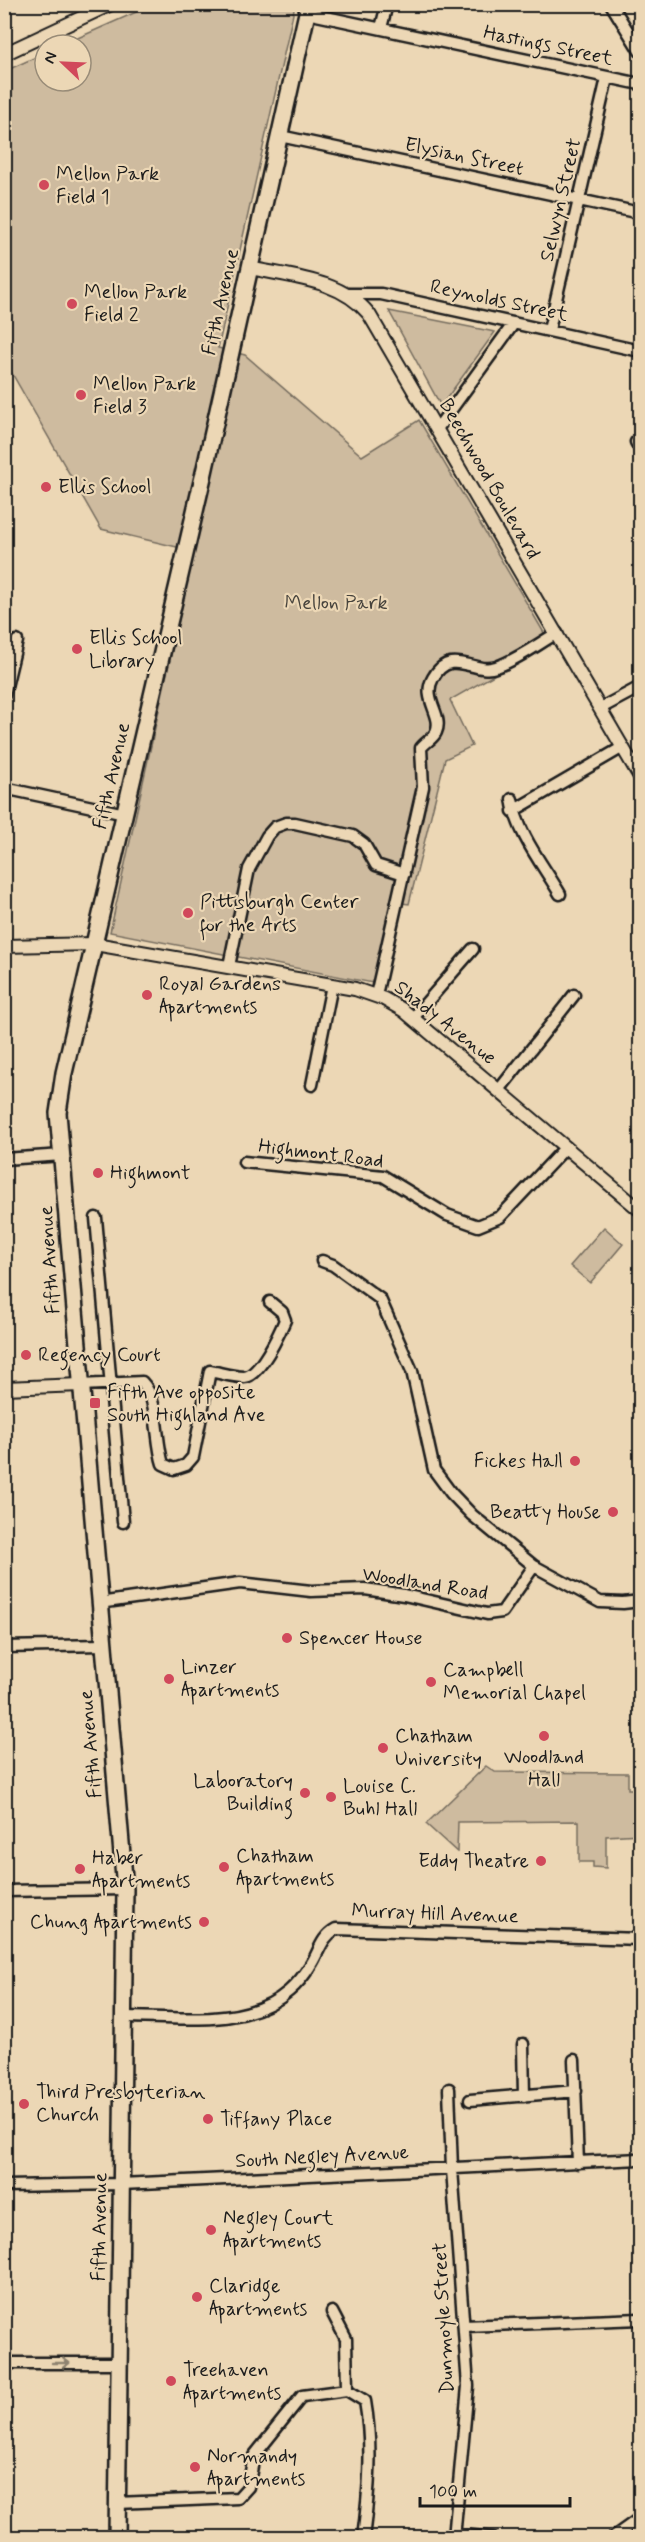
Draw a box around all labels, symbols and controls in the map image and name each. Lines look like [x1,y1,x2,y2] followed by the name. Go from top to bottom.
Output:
[480,19,615,75] street label: Hastings Street
[33,33,93,93] north arrow
[39,49,62,67] text: N
[402,131,526,183] street label: Elysian Street
[534,136,588,264] street label: Selwyn Street
[56,161,159,211] place label: Mellon Park Field 1
[37,178,51,192] marker: Mellon Park Field 1
[196,246,246,358] street label: Fifth Avenue
[427,273,571,329] street label: Reynolds Street
[84,279,187,329] place label: Mellon Park Field 2
[65,297,79,311] marker: Mellon Park Field 2
[93,371,196,421] place label: Mellon Park Field 3
[74,388,88,402] marker: Mellon Park Field 3
[432,394,546,564] street label: Beechwood Boulevard
[58,474,151,501] place label: Ellis School
[39,480,53,494] marker: Ellis School
[284,590,388,617] park label: Mellon Park
[89,625,182,675] place label: Ellis School Library
[70,642,84,656] marker: Ellis School Library
[87,720,137,832] street label: Fifth Avenue
[200,889,359,941] place label: Pittsburgh Center for the Arts
[181,906,195,920] marker: Pittsburgh Center for the Arts
[159,971,281,1022] place label: Royal Gardens Apartments
[388,975,502,1071] street label: Shady Avenue
[140,988,154,1002] marker: Royal Gardens Apartments
[257,1133,385,1177] street label: Highmont Road
[110,1160,191,1189] place label: Highmont
[91,1166,105,1180] marker: Highmont
[33,1205,67,1315] street label: Fifth Avenue
[38,1342,161,1371] place label: Regency Court
[19,1348,33,1362] marker: Regency Court
[107,1379,265,1431] place label: Fifth Ave opposite South Highland Ave
[88,1396,102,1410] marker: Fifth Ave opposite South Highland Ave
[474,1448,563,1475] place label: Fickes Hall
[568,1454,582,1468] marker: Fickes Hall
[490,1499,601,1526] place label: Beatty House
[606,1505,620,1519] marker: Beatty House
[360,1561,490,1607] street label: Woodland Road
[299,1625,423,1652] place label: Spencer House
[280,1631,294,1645] marker: Spencer House
[181,1654,279,1705] place label: Linzer Apartments
[443,1657,586,1707] place label: Campbell Memorial Chapel
[162,1672,176,1686] marker: Linzer Apartments
[424,1675,438,1689] marker: Campbell Memorial Chapel
[73,1689,109,1799] street label: Fifth Avenue
[395,1723,482,1773] place label: Chatham University
[537,1729,551,1743] marker: Woodland Hall
[376,1741,390,1755] marker: Chatham University
[504,1744,584,1794] place label: Woodland Hall
[193,1768,293,1820] place label: Laboratory Building
[343,1773,417,1823] place label: Louise C. Buhl Hall
[298,1786,312,1800] marker: Laboratory Building
[324,1790,338,1804] marker: Louise C. Buhl Hall
[236,1843,334,1894] place label: Chatham Apartments
[92,1845,190,1896] place label: Haber Apartments
[418,1848,529,1875] place label: Eddy Theatre
[534,1854,548,1868] marker: Eddy Theatre
[217,1860,231,1874] marker: Chatham Apartments
[73,1862,87,1876] marker: Haber Apartments
[351,1898,519,1930] street label: Murray Hill Avenue
[30,1909,192,1937] place label: Chung Apartments
[197,1915,211,1929] marker: Chung Apartments
[36,2079,206,2129] place label: Third Presbyterian Church
[17,2097,31,2111] marker: Third Presbyterian Church
[220,2106,332,2133] place label: Tiffany Place
[201,2112,215,2126] marker: Tiffany Place
[234,2139,410,2177] street label: South Negley Avenue
[86,2172,114,2282] street label: Fifth Avenue
[223,2205,334,2256] place label: Negley Court Apartments
[204,2223,218,2237] marker: Negley Court Apartments
[427,2242,461,2394] street label: Dunmoyle Street
[209,2273,307,2324] place label: Claridge Apartments
[190,2290,204,2304] marker: Claridge Apartments
[51,2357,71,2369] one-way arrow
[183,2357,281,2408] place label: Treehaven Apartments
[164,2374,178,2388] marker: Treehaven Apartments
[207,2443,305,2494] place label: Normandy Apartments
[188,2460,202,2474] marker: Normandy Apartments
[420,2470,570,2508] scale bar
[429,2480,477,2504] text: 100 m

